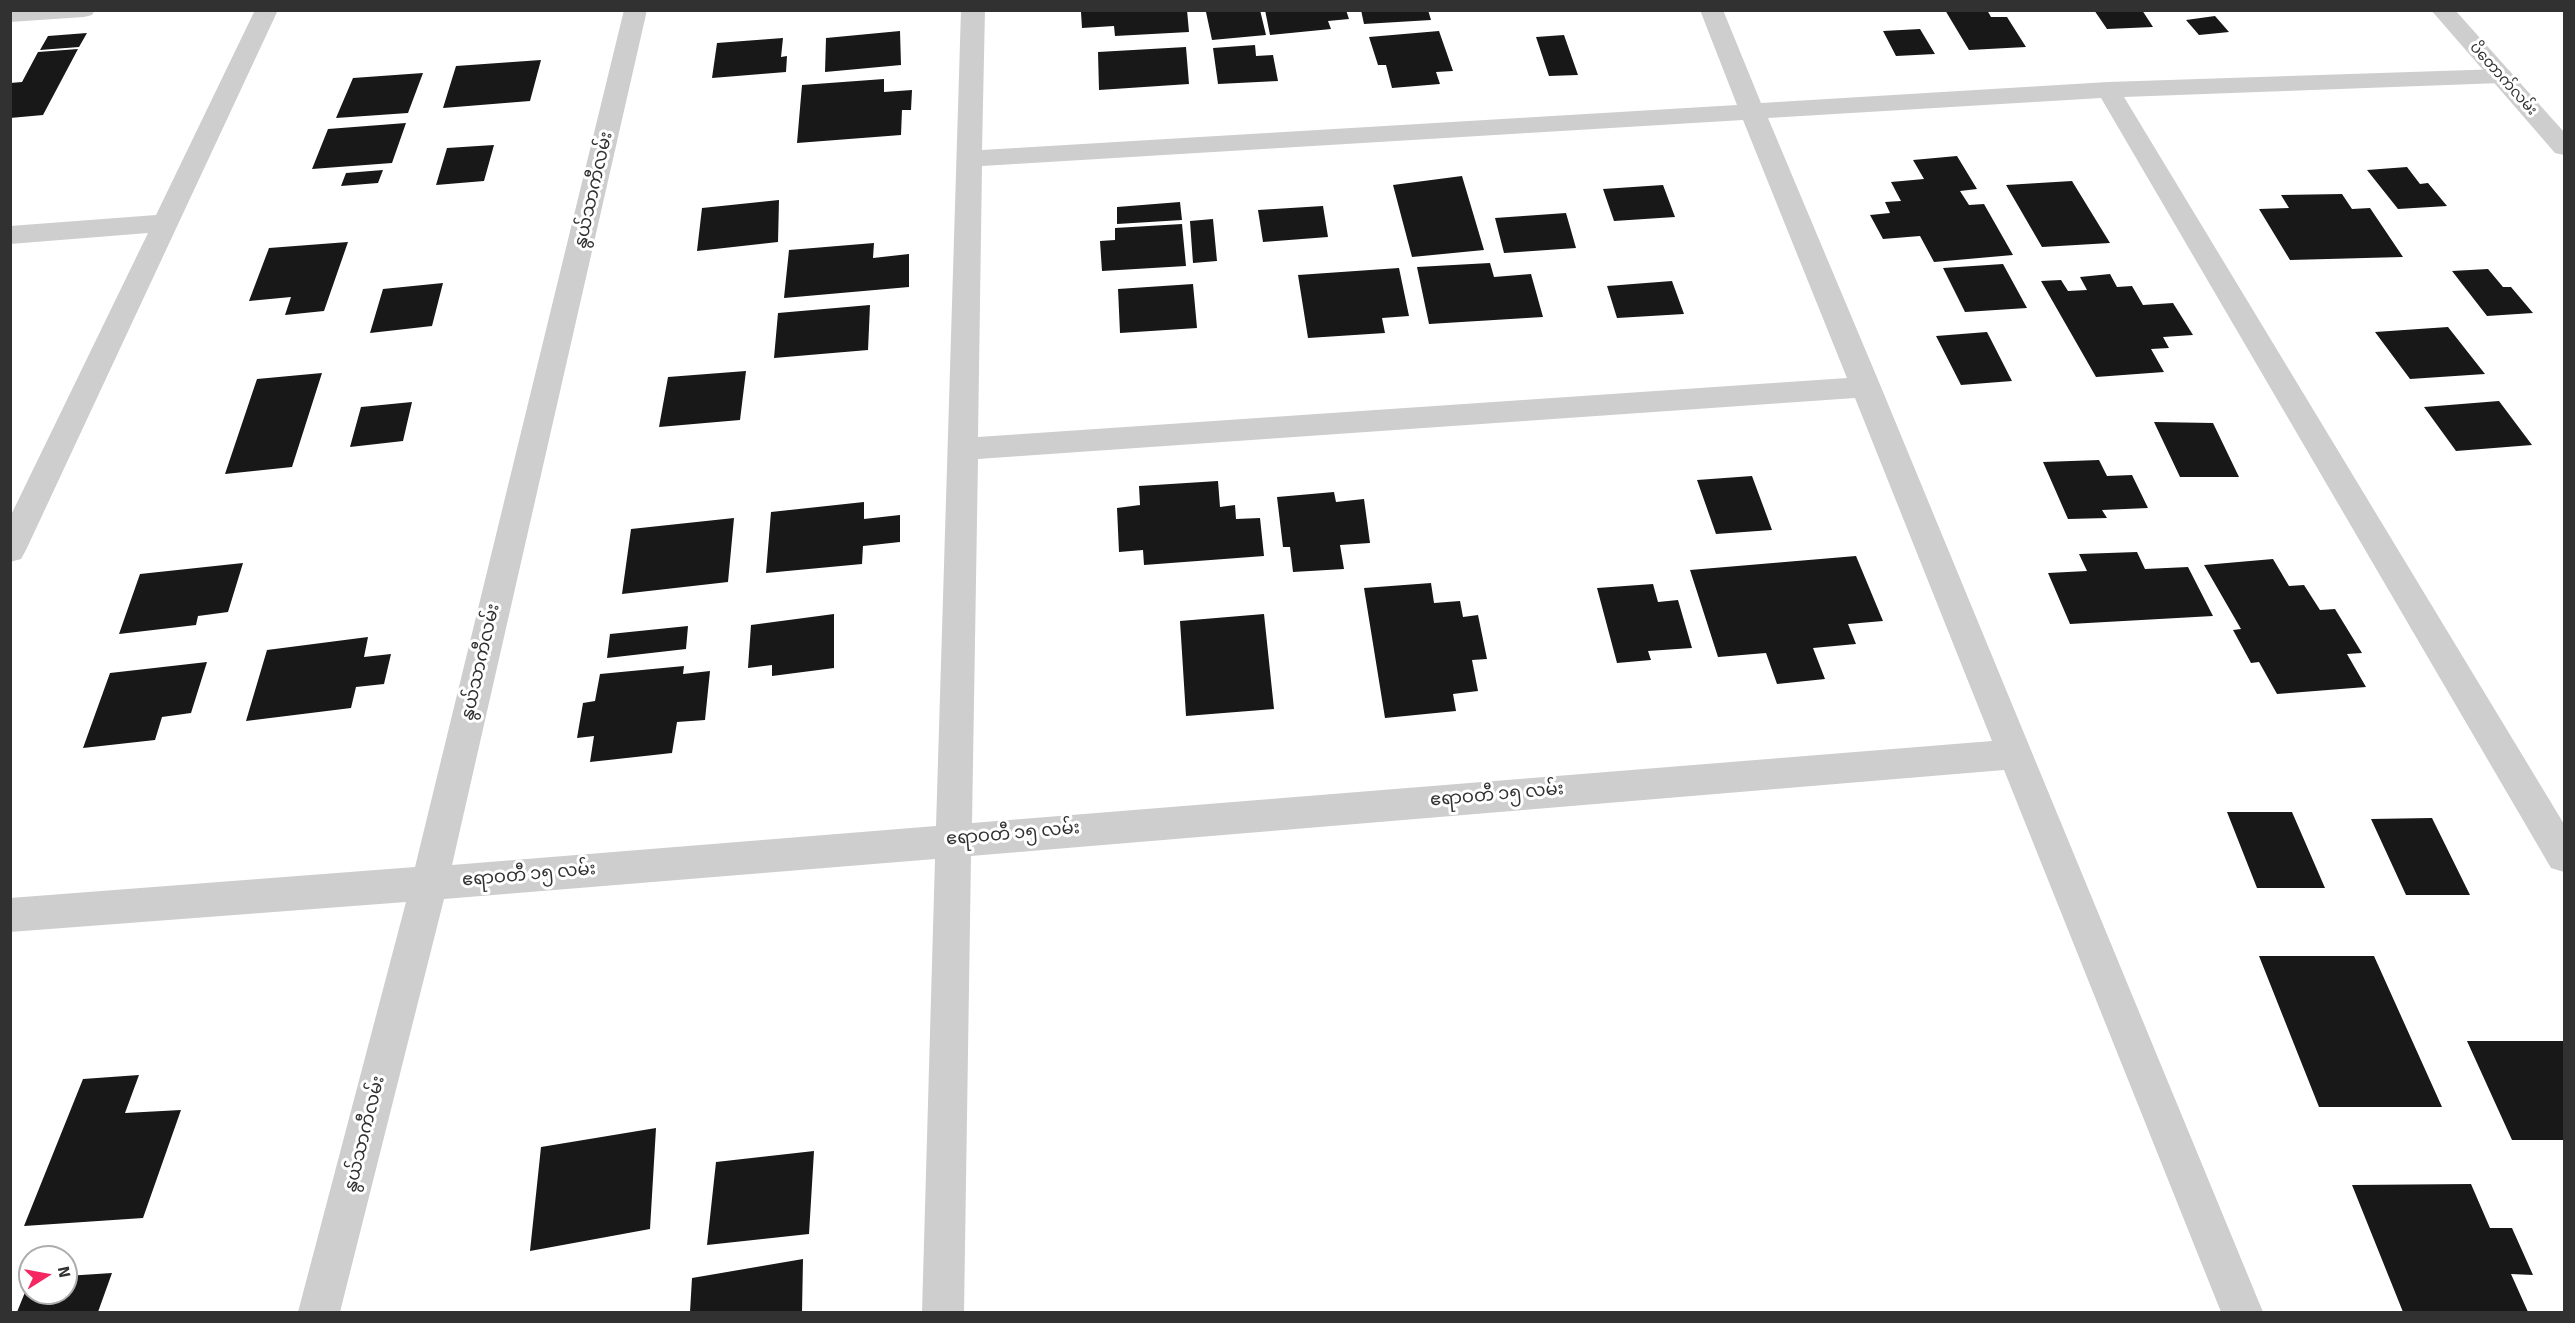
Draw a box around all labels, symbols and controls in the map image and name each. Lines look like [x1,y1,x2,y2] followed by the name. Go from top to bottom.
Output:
[2465,39,2541,119] street label: ပိတောက်လမ်း
[570,130,618,250] street label: နွယ်သာကီလမ်း
[457,602,505,722] street label: နွယ်သာကီလမ်း
[1429,778,1565,812] street label: ဧရာဝတီ ၁၅ လမ်း
[945,817,1081,851] street label: ဧရာဝတီ ၁၅ လမ်း
[461,858,597,892] street label: ဧရာဝတီ ၁၅ လမ်း
[340,1074,390,1194] street label: နွယ်သာကီလမ်း
[18,1245,78,1305] north arrow
[53,1265,75,1279] text: N

